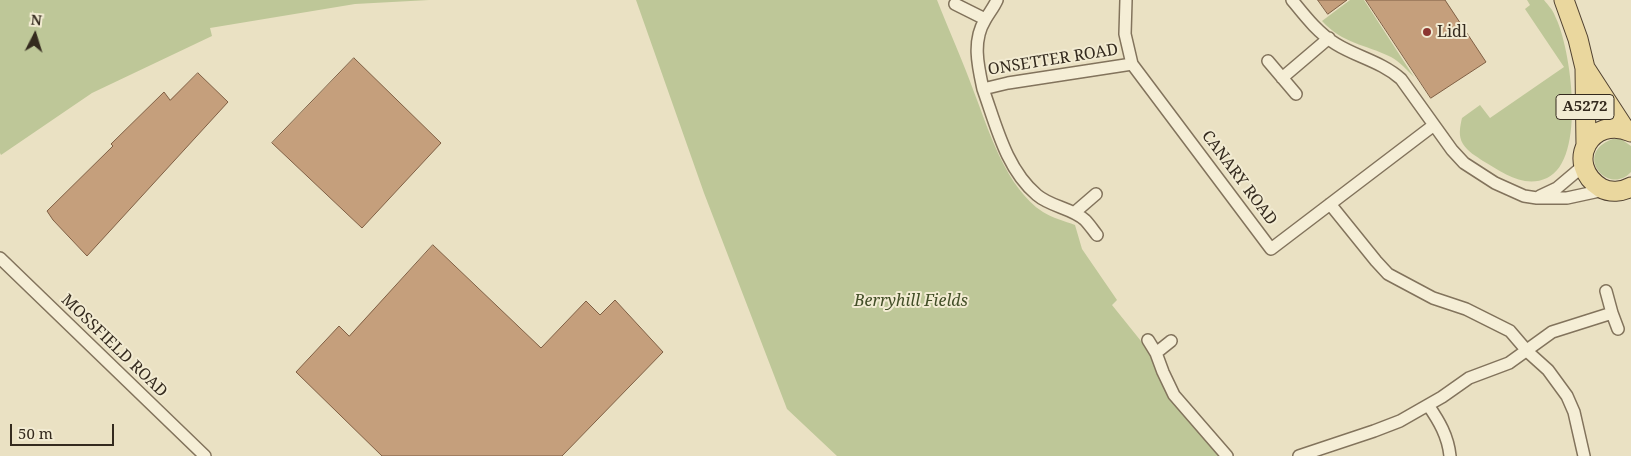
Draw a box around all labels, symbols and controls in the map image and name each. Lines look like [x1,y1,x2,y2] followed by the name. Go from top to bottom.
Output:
[10,10,60,60] north arrow
[30,10,43,30] text: N
[1437,22,1467,42] place label: Lidl
[1421,26,1433,38] marker: Lidl
[986,40,1120,80] street label: ONSETTER ROAD
[1556,94,1614,120] road number: A5272
[1197,127,1281,229] street label: CANARY ROAD
[57,290,171,402] street label: MOSSFIELD ROAD
[854,291,968,311] park label: Berryhill Fields
[12,414,116,446] scale bar
[18,423,53,443] text: 50 m

